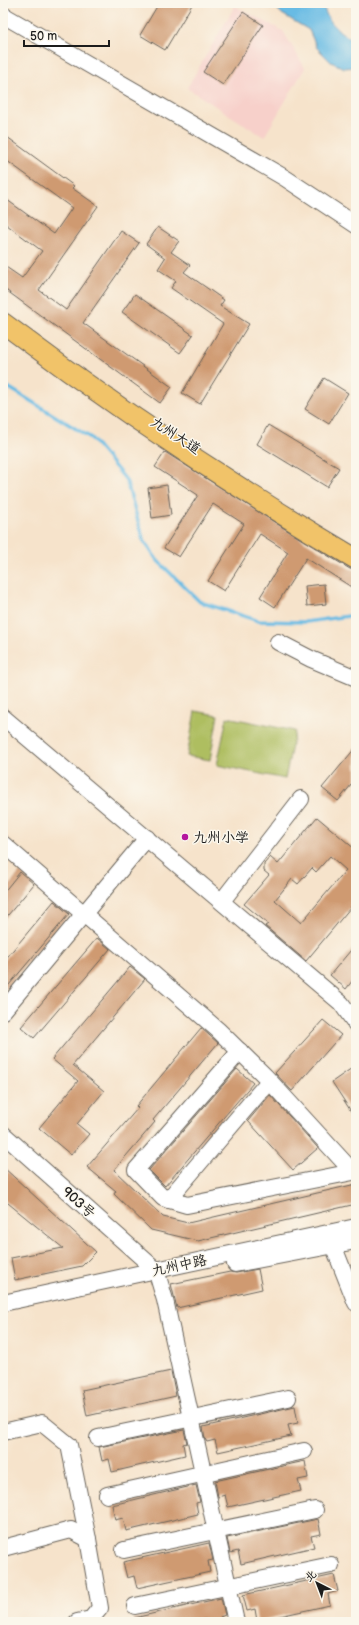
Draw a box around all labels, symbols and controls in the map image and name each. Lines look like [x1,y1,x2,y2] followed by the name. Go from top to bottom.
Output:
[24,22,109,48] scale bar
[30,29,57,44] text: 50 m
[148,413,204,458] street label: 九州大道
[193,829,249,846] place label: 九州小学
[180,832,190,842] marker: 九州小学
[59,1183,99,1222] street label: 903号
[150,1251,208,1280] street label: 九州中路
[297,1563,337,1603] north arrow
[302,1567,319,1584] text: 北

